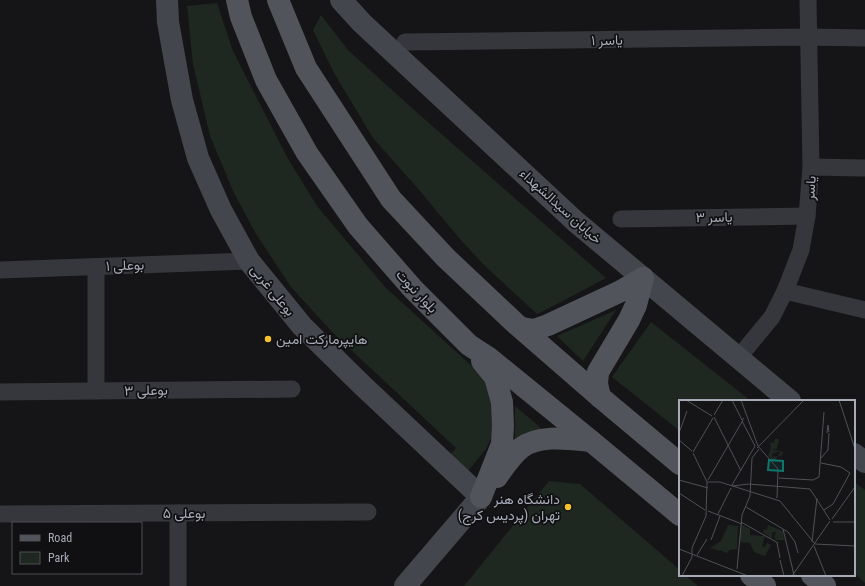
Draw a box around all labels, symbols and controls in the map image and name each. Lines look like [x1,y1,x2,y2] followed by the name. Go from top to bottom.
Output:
[591,32,623,49] street label: یاسر ۱
[516,165,605,248] street label: خیابان سیدالشهداء
[801,175,820,202] street label: یاسر
[695,209,733,226] street label: یاسر ۳
[106,256,145,275] street label: بوعلی ۱
[247,261,299,319] street label: بوعلی غربی
[392,266,441,317] street label: بلوار نبوت
[276,331,368,349] place label: هایپرمارکت امین
[263,334,273,344] marker: هایپرمارکت امین
[124,382,168,399] street label: بوعلی ۳
[679,400,855,576] inset map
[458,491,560,526] place label: دانشگاه هنر تهران (پردیس کرج)
[563,502,573,512] marker: دانشگاه هنر تهران (پردیس کرج)
[163,505,205,522] street label: بوعلی ۵
[12,522,142,574] legend
[48,531,72,545] text: Road
[48,551,70,565] text: Park

